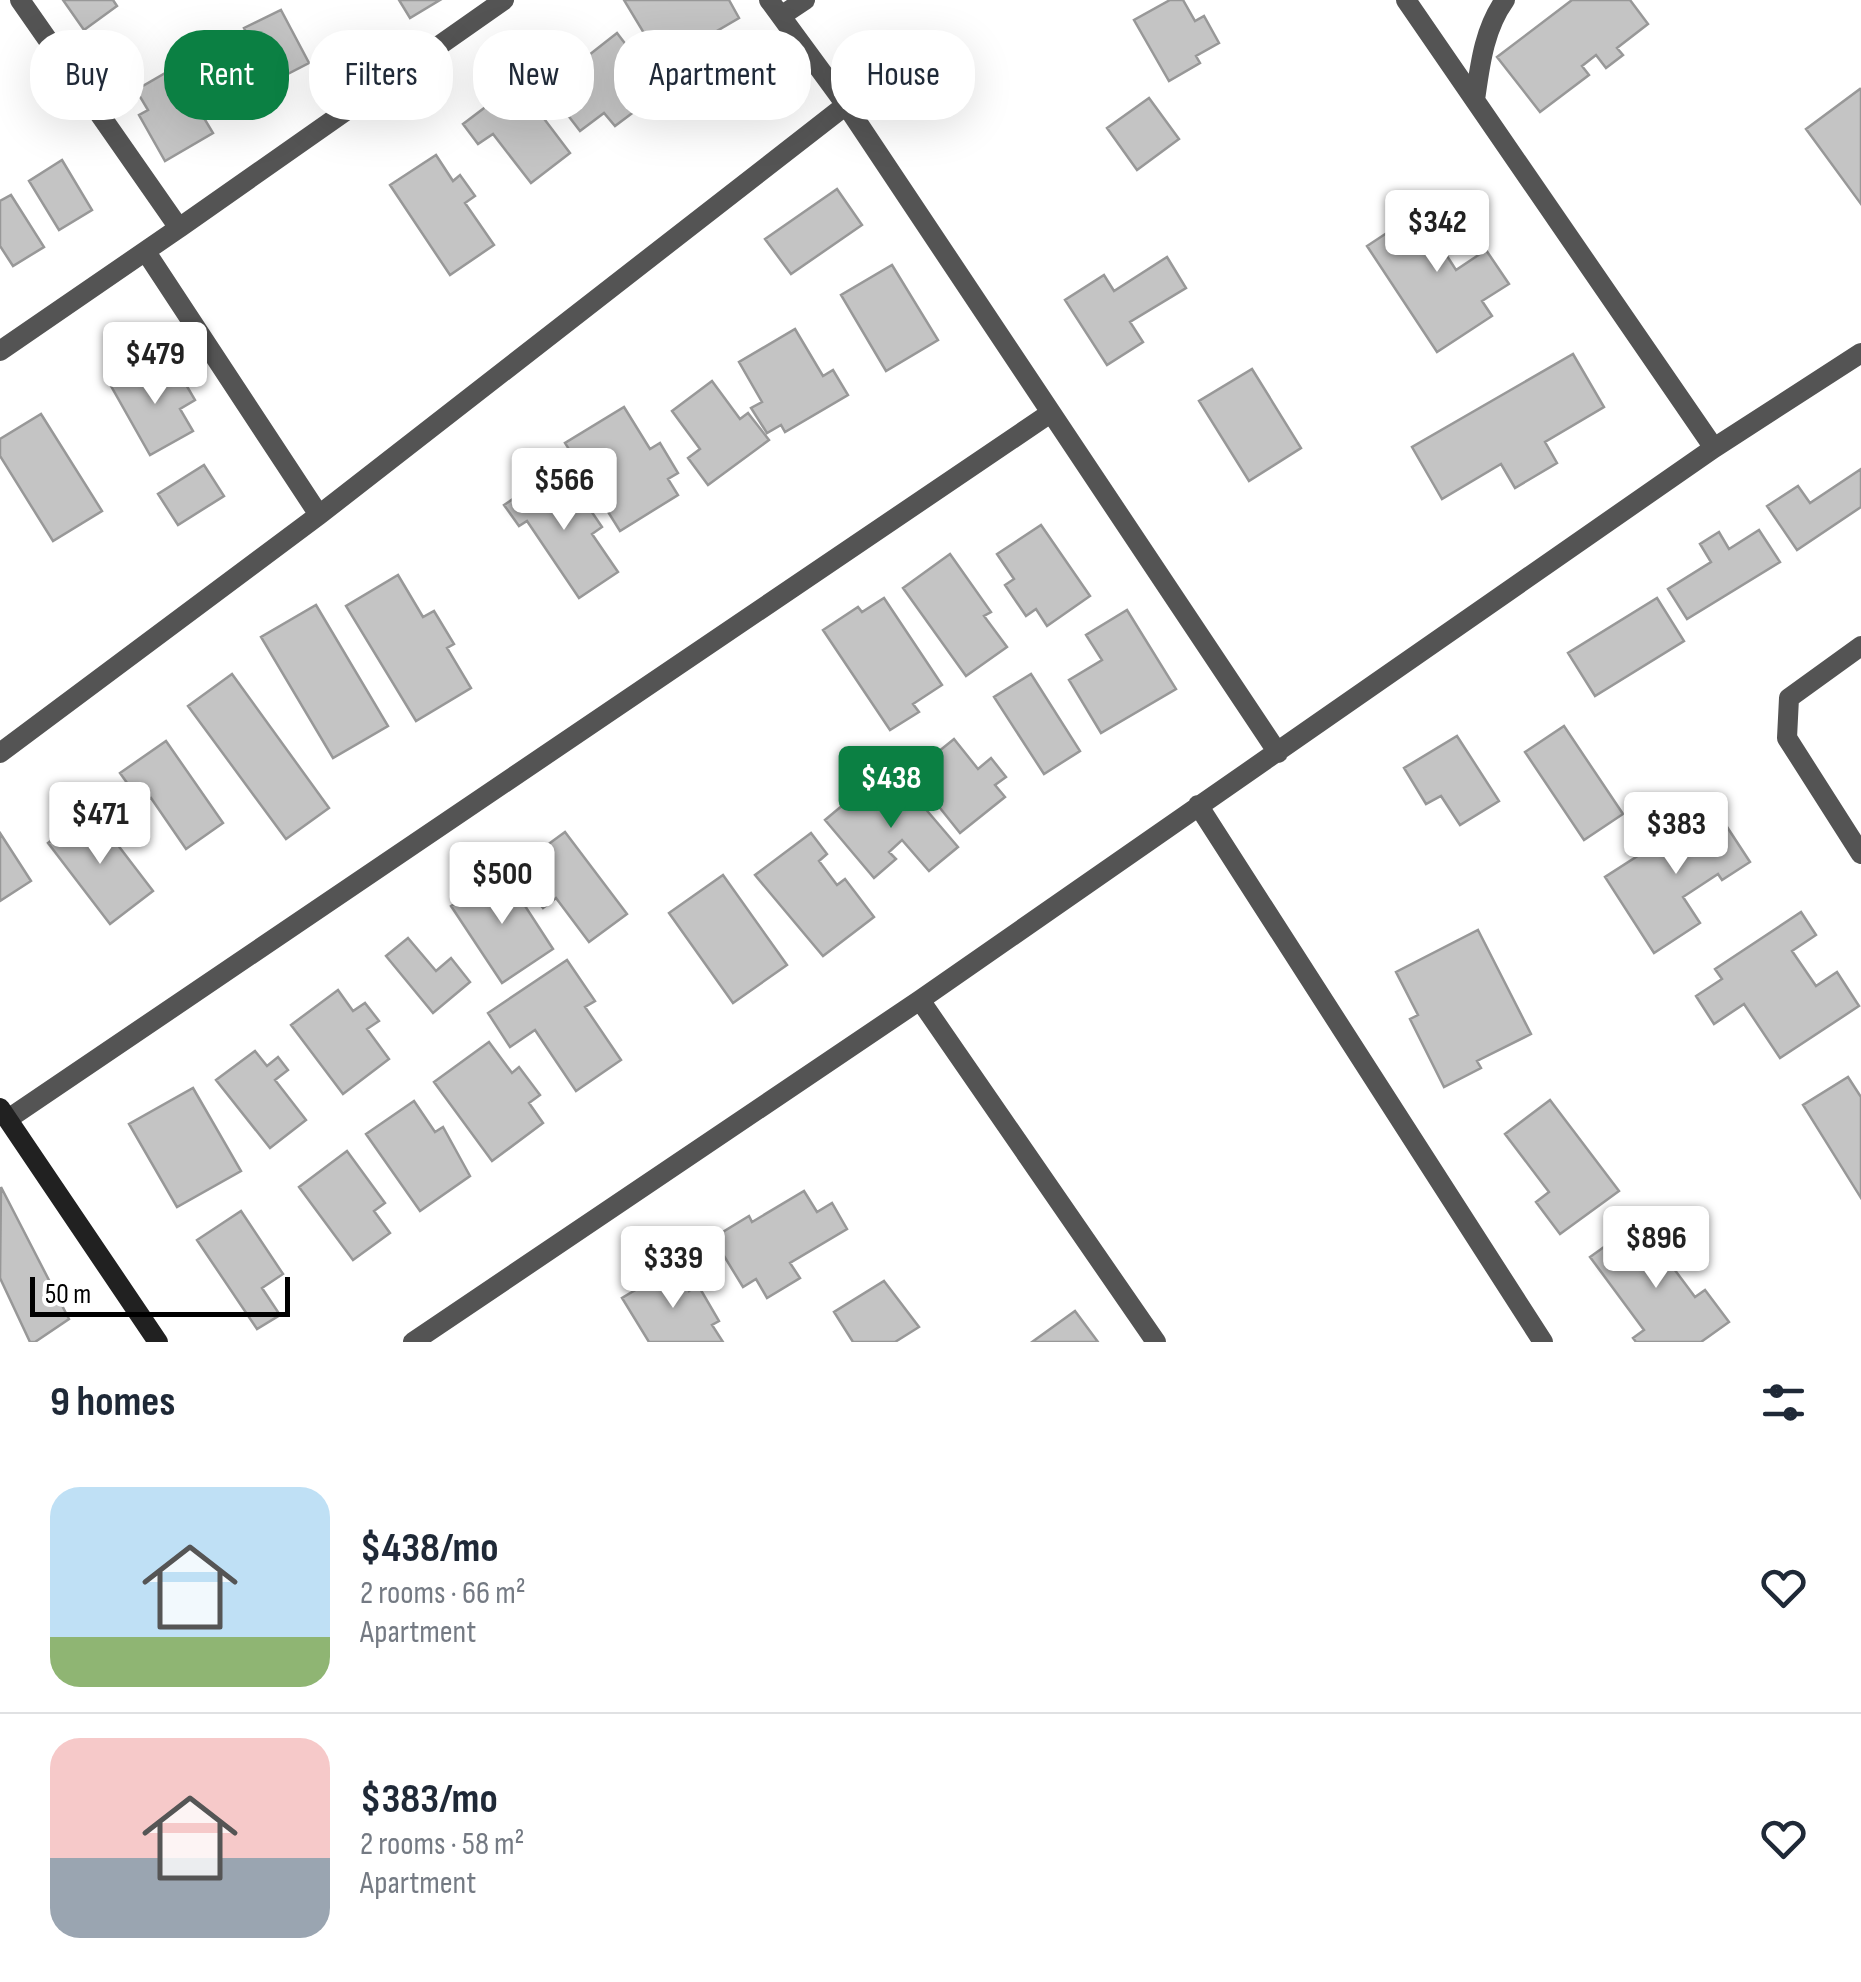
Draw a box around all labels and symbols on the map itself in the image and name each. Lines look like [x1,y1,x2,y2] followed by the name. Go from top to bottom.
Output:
[1378,190,1496,275] pin: $342
[96,322,214,407] pin: $479
[505,448,623,533] pin: $566
[832,746,950,831] pin: $438
[41,782,159,867] pin: $471
[1617,792,1735,877] pin: $383
[443,842,561,927] pin: $500
[1597,1206,1715,1291] pin: $896
[614,1226,732,1311] pin: $339
[30,1272,290,1316] scale bar

